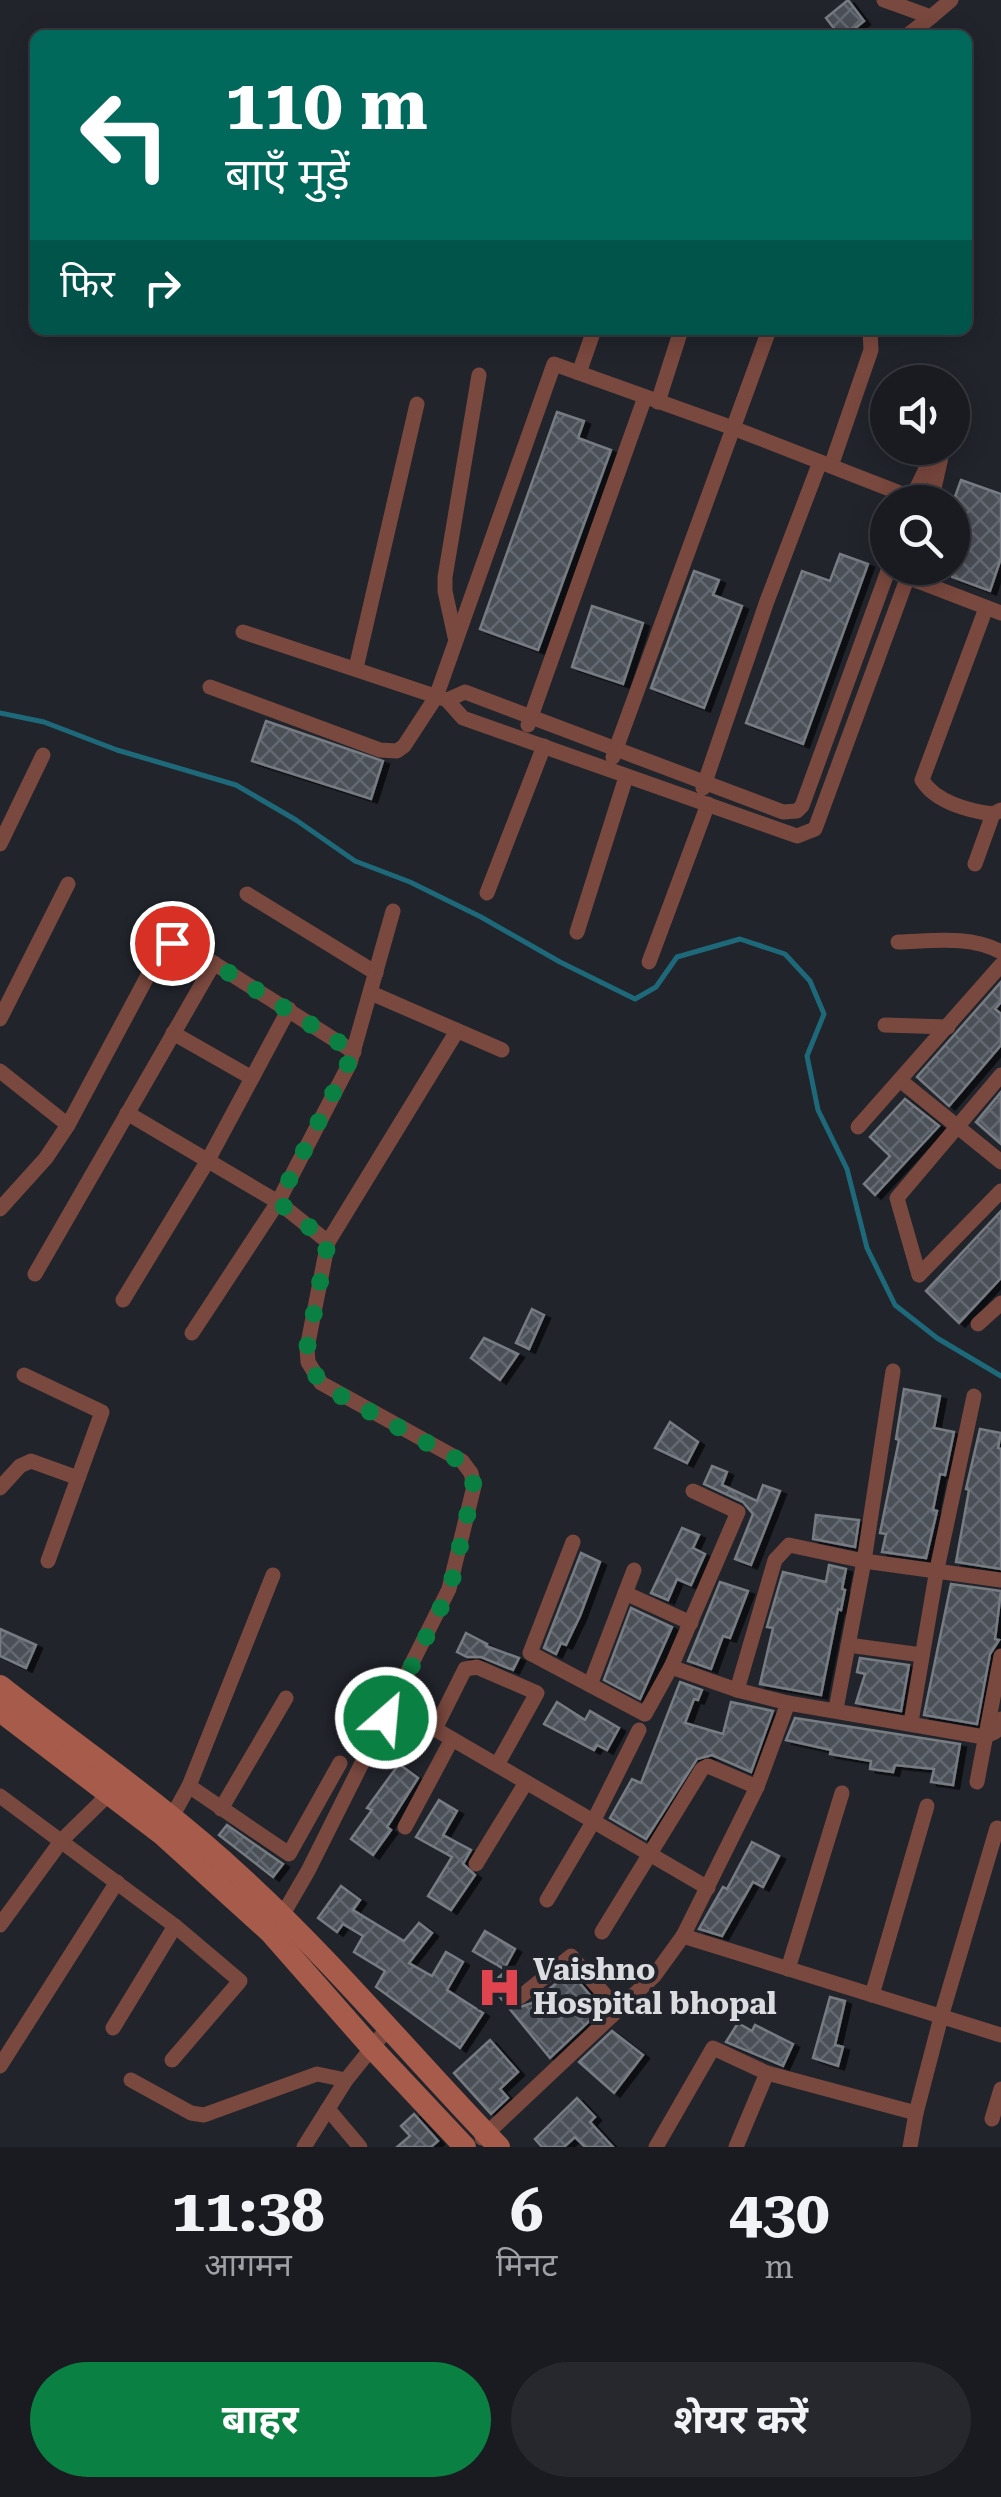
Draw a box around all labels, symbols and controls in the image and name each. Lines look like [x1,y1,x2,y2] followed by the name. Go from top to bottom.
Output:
[225,64,428,146] text: 110 m
[60,70,190,200] icon: left
[225,148,350,201] text: बाएँ मुड़ें
[135,260,190,315] icon: right
[60,262,115,306] text: फिर
[870,365,970,585] map controls
[870,365,970,465] button: sound
[870,485,970,585] button: search
[130,901,215,986] pin
[145,916,200,971] icon: arrive
[334,1666,438,1770] position arrow
[533,1952,777,2021] place label: Vaishno Hospital bhopal
[476,1963,524,2011] hospital icon: Vaishno Hospital bhopal
[171,2175,325,2246] text: 11:38
[510,2175,543,2246] text: 6
[729,2177,830,2248] text: 430
[204,2246,292,2284] text: आगमन
[496,2246,557,2284] text: मिनट
[765,2248,794,2286] text: m
[30,2362,491,2477] button: बाहर
[511,2362,971,2477] button: शेयर करें

